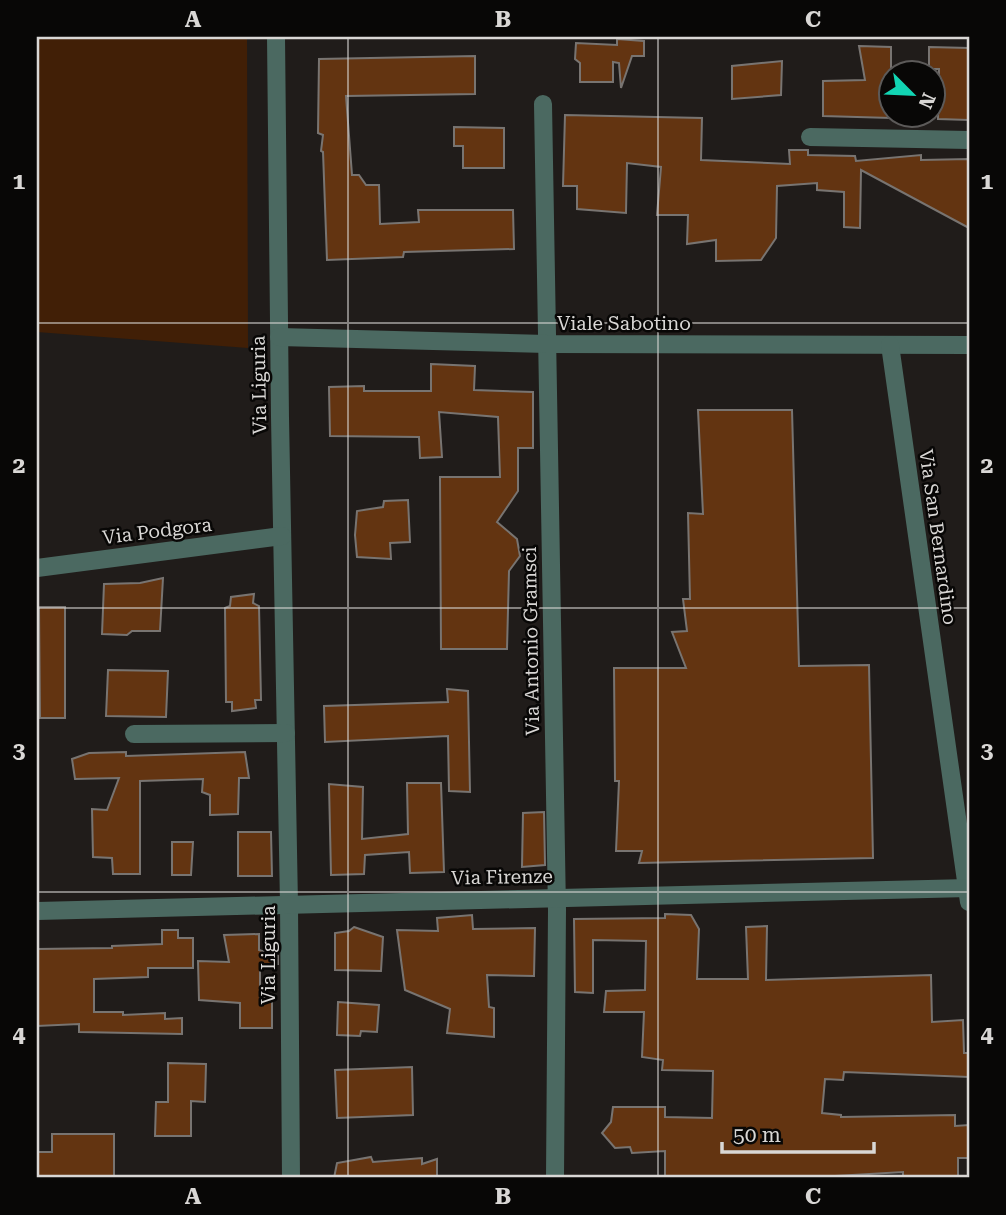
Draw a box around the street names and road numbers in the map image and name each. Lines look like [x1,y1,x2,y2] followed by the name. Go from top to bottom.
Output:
[557,312,691,335] street label: Viale Sabotino
[247,335,271,435] street label: Via Liguria
[914,448,962,626] street label: Via San Bernardino
[101,513,214,549] street label: Via Podgora
[518,546,544,736] street label: Via Antonio Gramsci
[451,865,553,889] street label: Via Firenze
[257,905,280,1005] street label: Via Liguria

